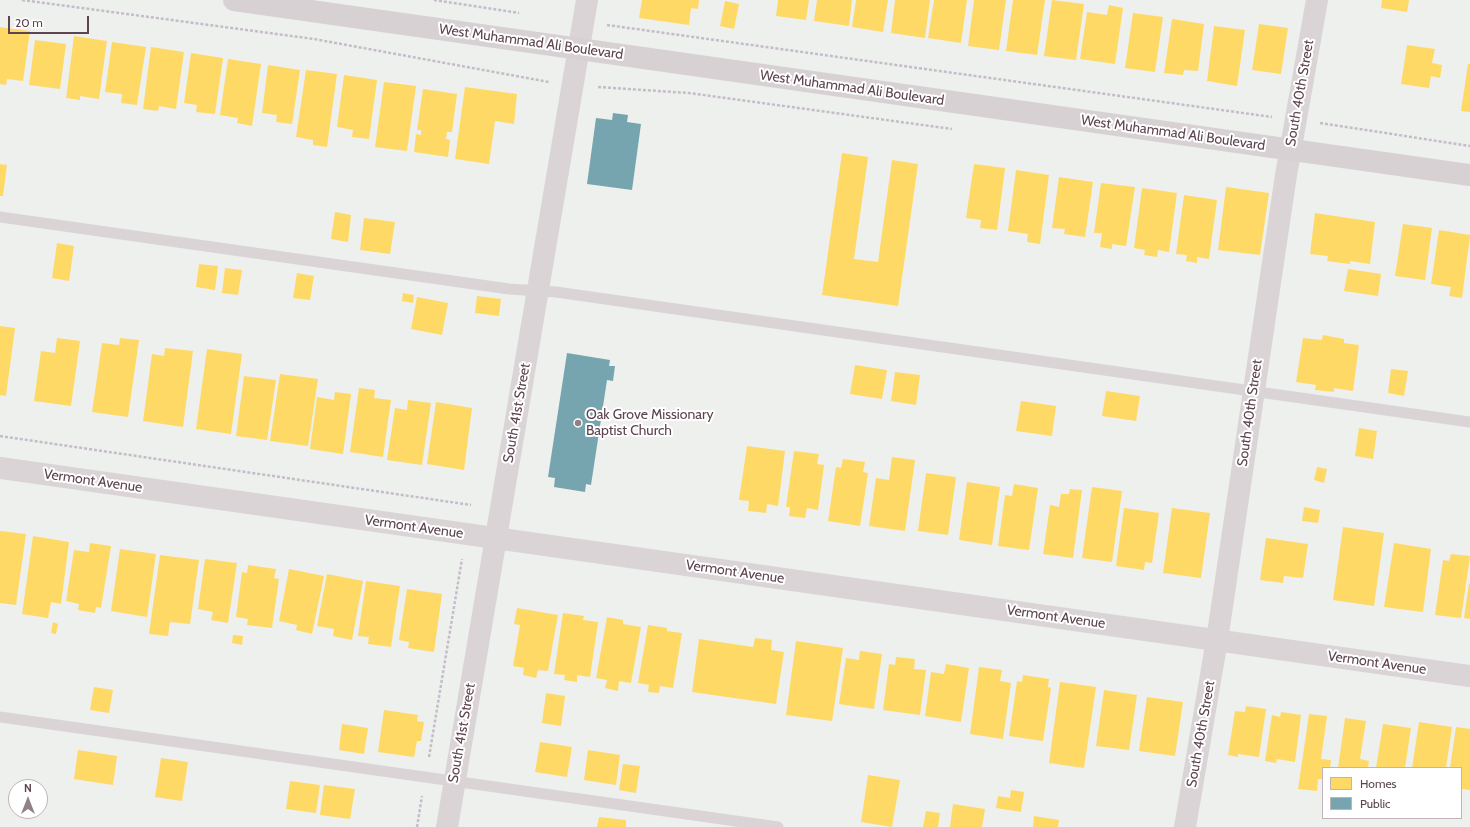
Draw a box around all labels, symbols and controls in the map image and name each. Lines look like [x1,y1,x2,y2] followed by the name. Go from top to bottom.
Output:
[10,8,91,34] scale bar
[15,15,43,30] text: 20 m
[438,21,624,63] street label: West Muhammad Ali Boulevard
[1282,38,1318,148] street label: South 40th Street
[759,67,945,109] street label: West Muhammad Ali Boulevard
[1080,112,1266,154] street label: West Muhammad Ali Boulevard
[1234,358,1266,468] street label: South 40th Street
[500,362,534,464] street label: South 41st Street
[586,407,714,440] place label: Oak Grove Missionary Baptist Church
[573,418,583,428] marker: Oak Grove Missionary Baptist Church
[43,466,143,496] street label: Vermont Avenue
[364,512,464,542] street label: Vermont Avenue
[685,557,785,587] street label: Vermont Avenue
[1006,602,1106,632] street label: Vermont Avenue
[1327,648,1427,678] street label: Vermont Avenue
[1183,679,1219,789] street label: South 40th Street
[445,682,479,784] street label: South 41st Street
[1322,767,1462,819] legend
[1360,776,1397,791] text: Homes
[8,779,48,819] north arrow
[24,781,32,795] text: N
[1360,796,1391,811] text: Public

